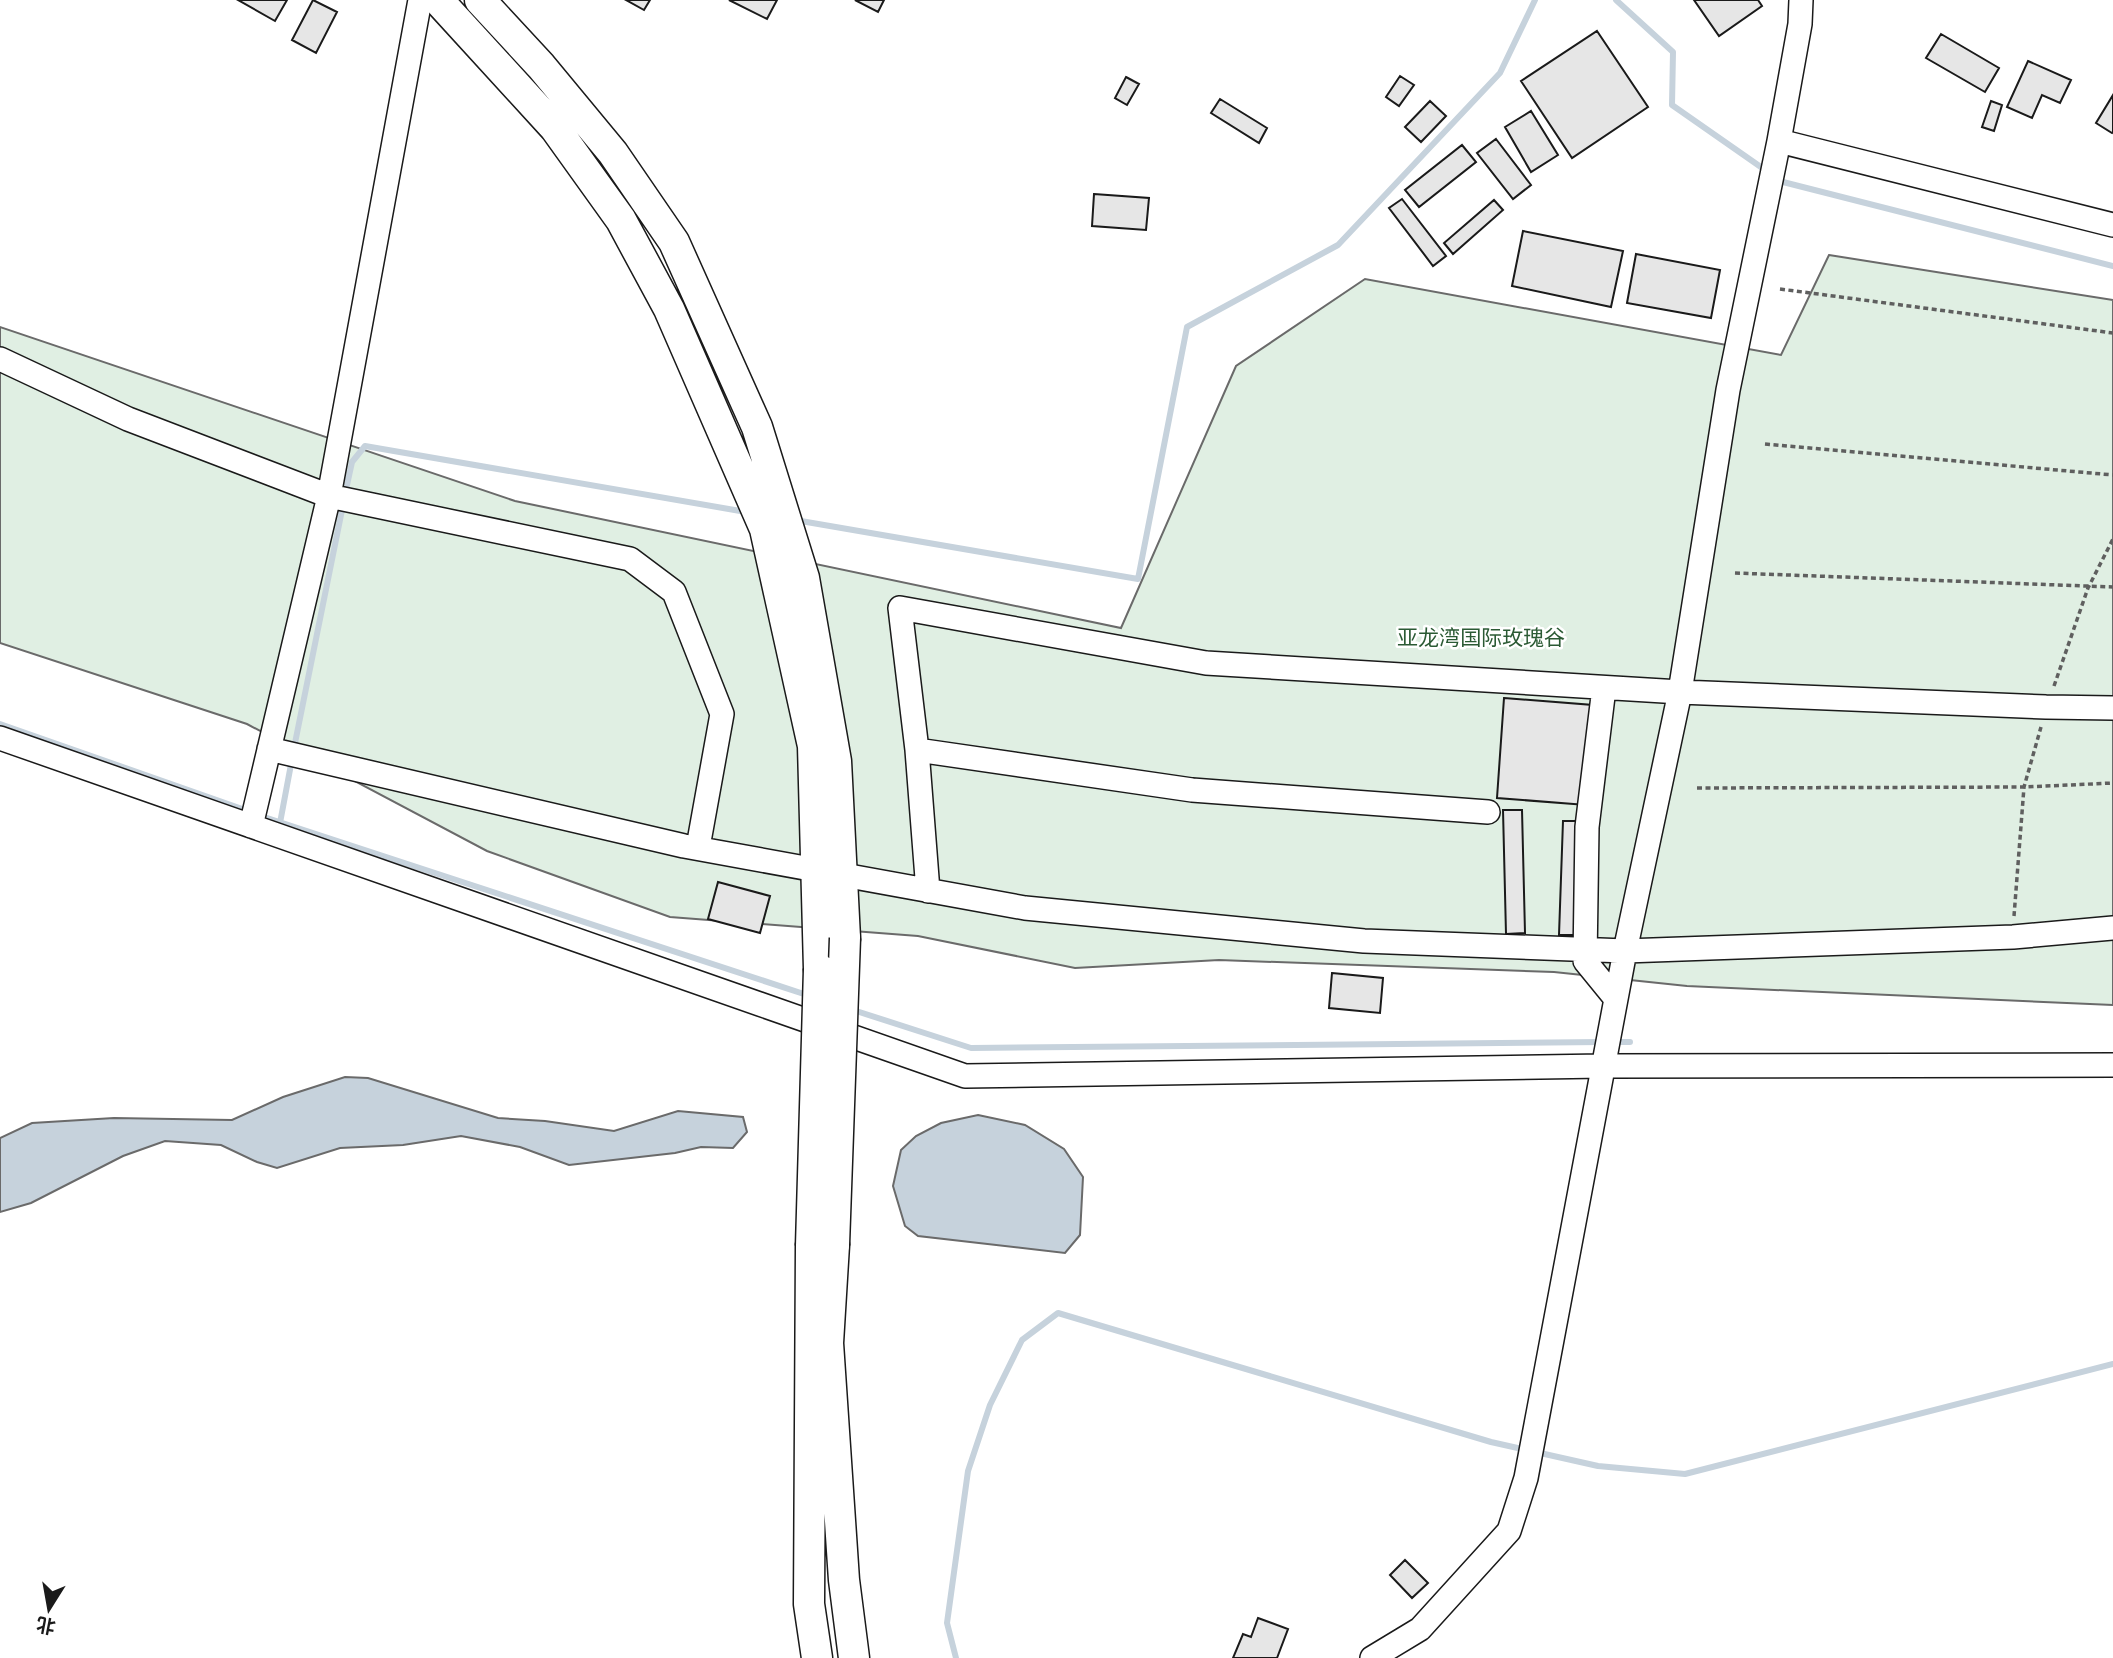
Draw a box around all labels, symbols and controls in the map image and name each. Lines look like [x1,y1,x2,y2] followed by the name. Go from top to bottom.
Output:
[1397,625,1565,650] park label: 亚龙湾国际玫瑰谷
[14,1574,84,1644] north arrow
[34,1612,57,1638] text: 北

